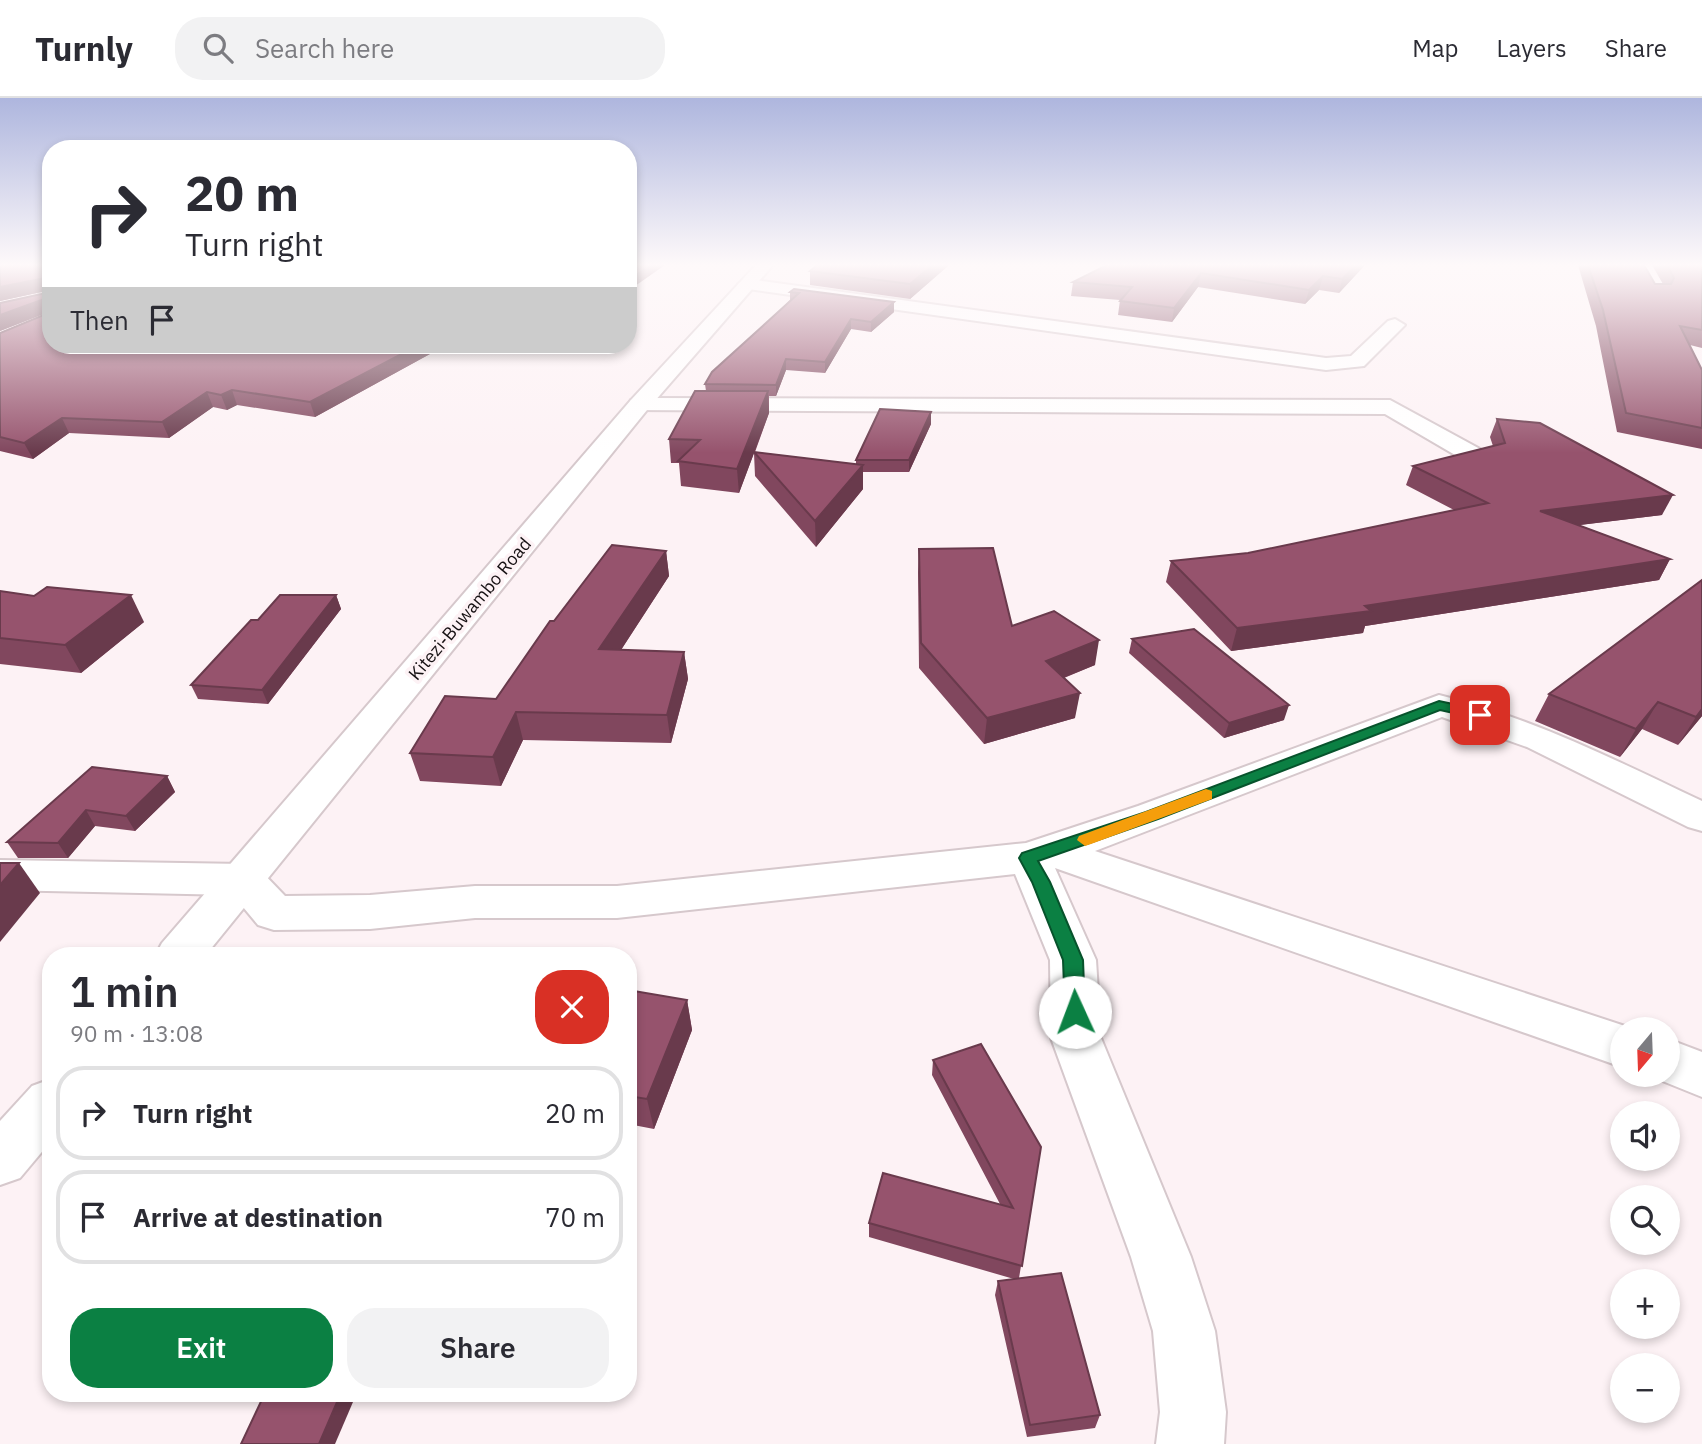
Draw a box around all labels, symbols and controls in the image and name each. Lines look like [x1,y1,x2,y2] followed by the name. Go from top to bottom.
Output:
[175,17,665,80] search box
[35,27,133,70] text: Turnly
[199,29,237,67] icon: search
[255,31,394,65] text: Search here
[1412,32,1459,64] text: Map
[1497,32,1567,64] text: Layers
[1605,32,1667,64] text: Share
[185,161,299,224] text: 20 m
[70,168,161,259] icon: right
[185,223,323,265] text: Turn right
[143,301,181,339] icon: arrive
[70,303,129,337] text: Then
[403,533,536,685] street label: Kitezi-Buwambo Road
[1450,685,1510,745] pin
[1461,696,1499,734] icon: arrive
[70,964,179,1019] text: 1 min
[535,970,609,1044] button: close
[1038,975,1112,1049] position arrow
[1610,1017,1680,1087] north arrow
[1610,1017,1680,1423] map controls
[70,1018,203,1048] text: 90 m · 13:08
[74,1094,112,1132] icon: right
[133,1096,252,1130] text: Turn right
[545,1096,605,1130] text: 20 m
[1610,1101,1680,1171] button: sound
[1610,1185,1680,1255] button: search
[74,1198,112,1236] icon: arrive
[133,1200,383,1234] text: Arrive at destination
[545,1200,605,1234] text: 70 m
[1610,1269,1680,1339] button: +
[70,1308,333,1388] button: Exit
[347,1308,609,1388] button: Share
[1610,1353,1680,1423] button: −

